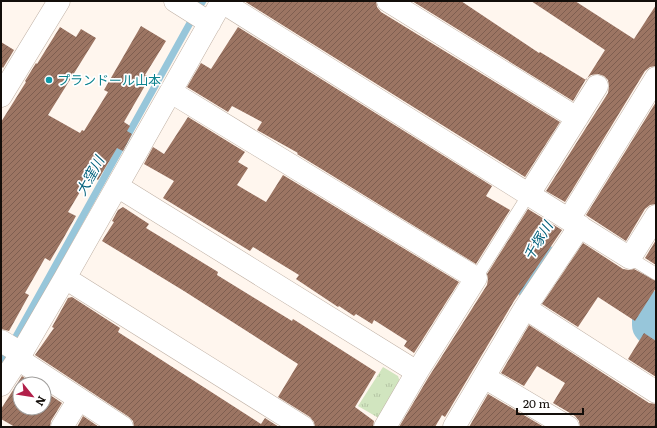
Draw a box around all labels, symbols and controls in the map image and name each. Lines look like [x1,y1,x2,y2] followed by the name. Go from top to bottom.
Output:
[57,70,161,89] place label: プランドール山本
[44,75,54,85] marker: プランドール山本
[70,151,109,199] water label: 大窪川
[518,216,558,264] water label: 千塚川
[12,376,52,416] north arrow
[517,390,583,416] scale bar
[32,394,51,409] text: N
[523,394,550,412] text: 20 m

